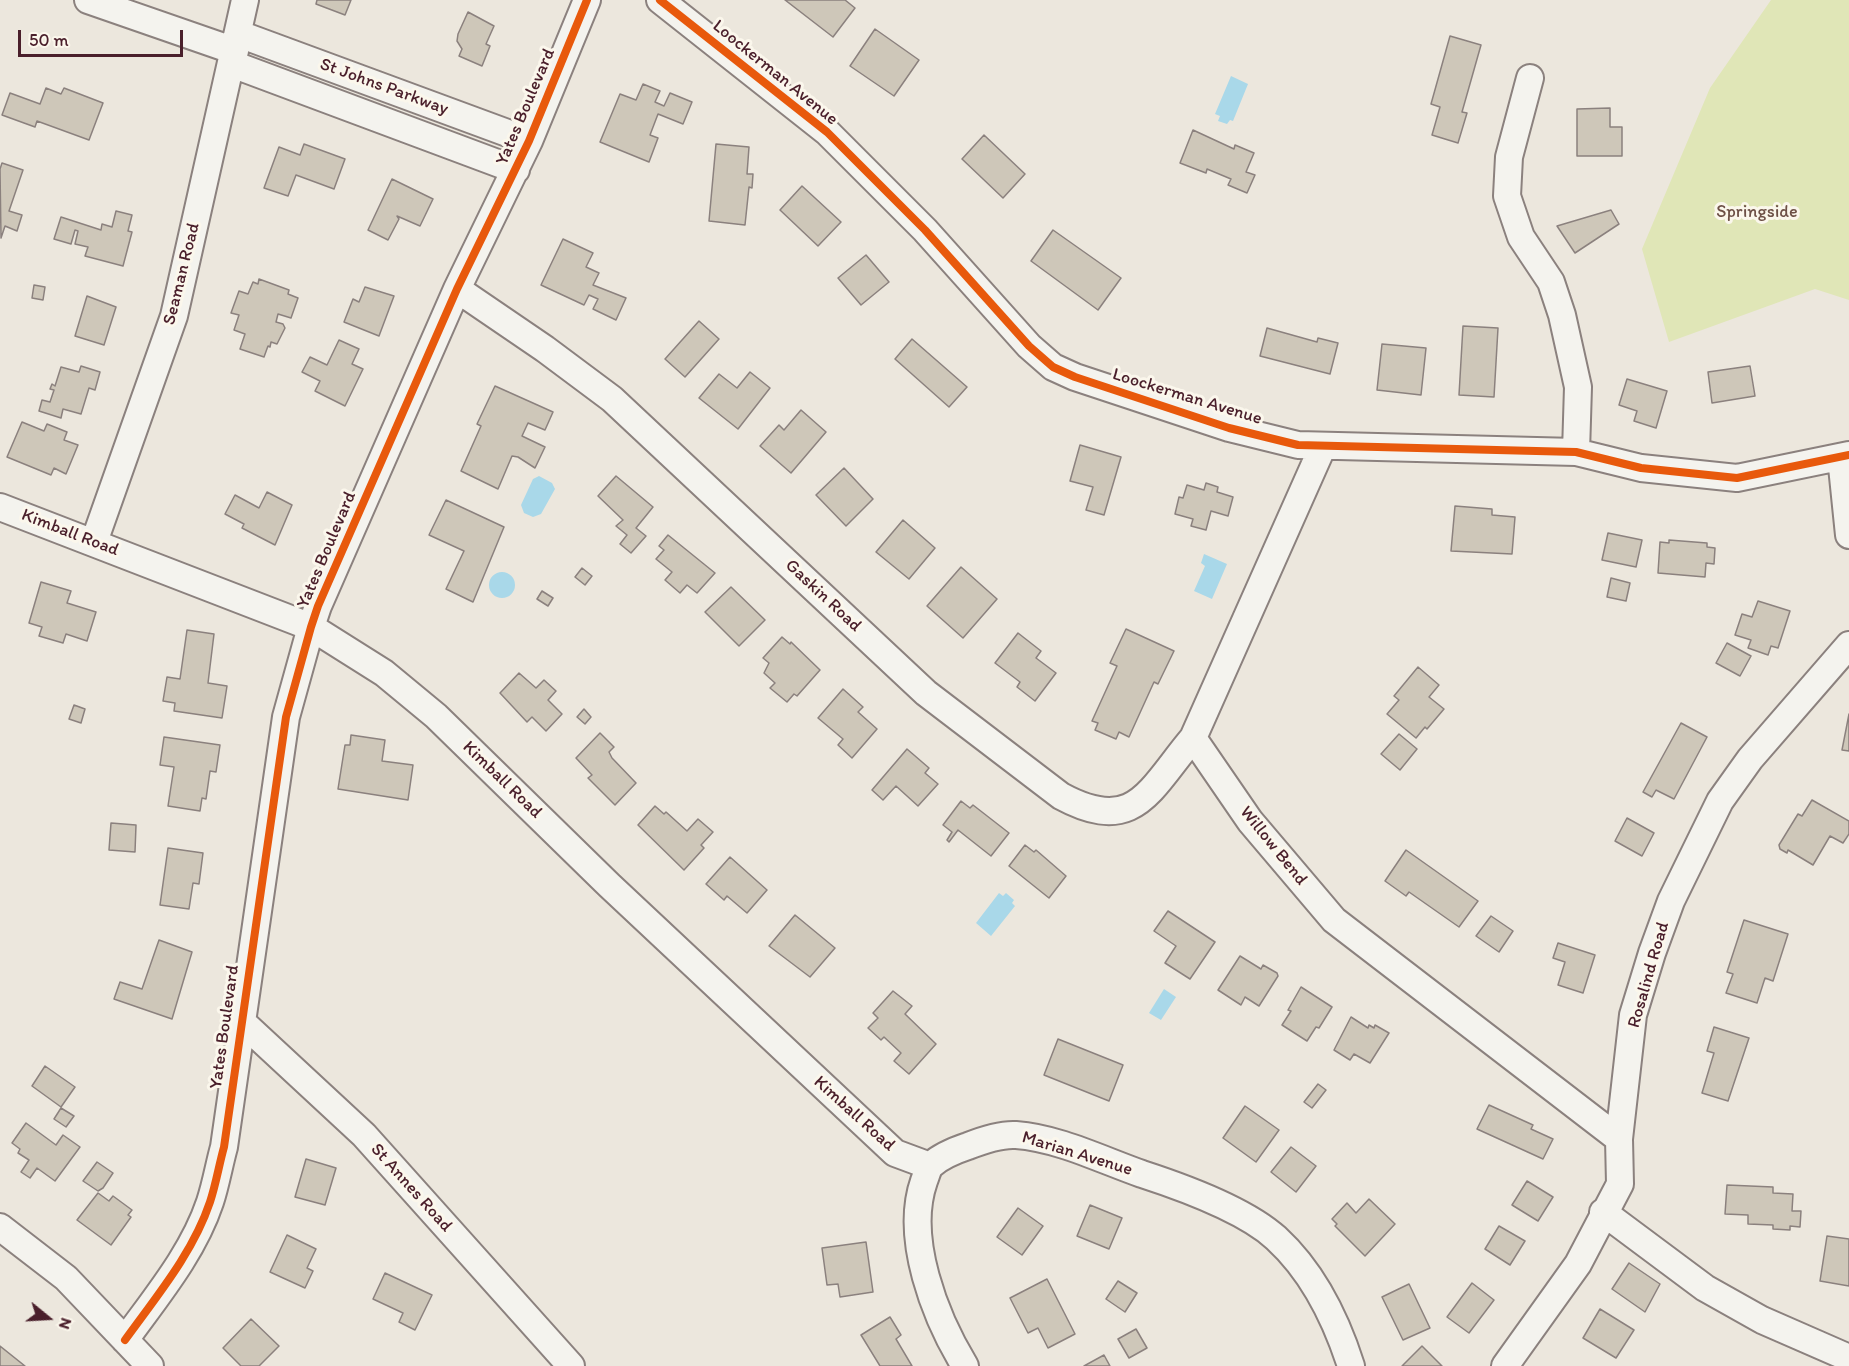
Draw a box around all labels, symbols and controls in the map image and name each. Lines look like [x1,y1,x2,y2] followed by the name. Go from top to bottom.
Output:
[708,16,842,130] street label: Loockerman Avenue
[21,18,186,56] scale bar
[29,29,69,51] text: 50 m
[492,45,560,169] street label: Yates Boulevard
[317,54,451,120] street label: St Johns Parkway
[1716,201,1798,223] park label: Springside
[159,221,205,327] street label: Seaman Road
[1110,364,1264,430] street label: Loockerman Avenue
[293,488,361,612] street label: Yates Boulevard
[18,505,122,561] street label: Kimball Road
[780,555,866,637] street label: Gaskin Road
[458,737,546,823] street label: Kimball Road
[1235,802,1311,890] street label: Willow Bend
[1624,919,1674,1031] street label: Rosalind Road
[206,964,244,1090] street label: Yates Boulevard
[809,1072,899,1156] street label: Kimball Road
[1019,1127,1135,1181] street label: Marian Avenue
[366,1139,456,1237] street label: St Annes Road
[18,1288,78,1348] north arrow
[55,1316,76,1332] text: N

